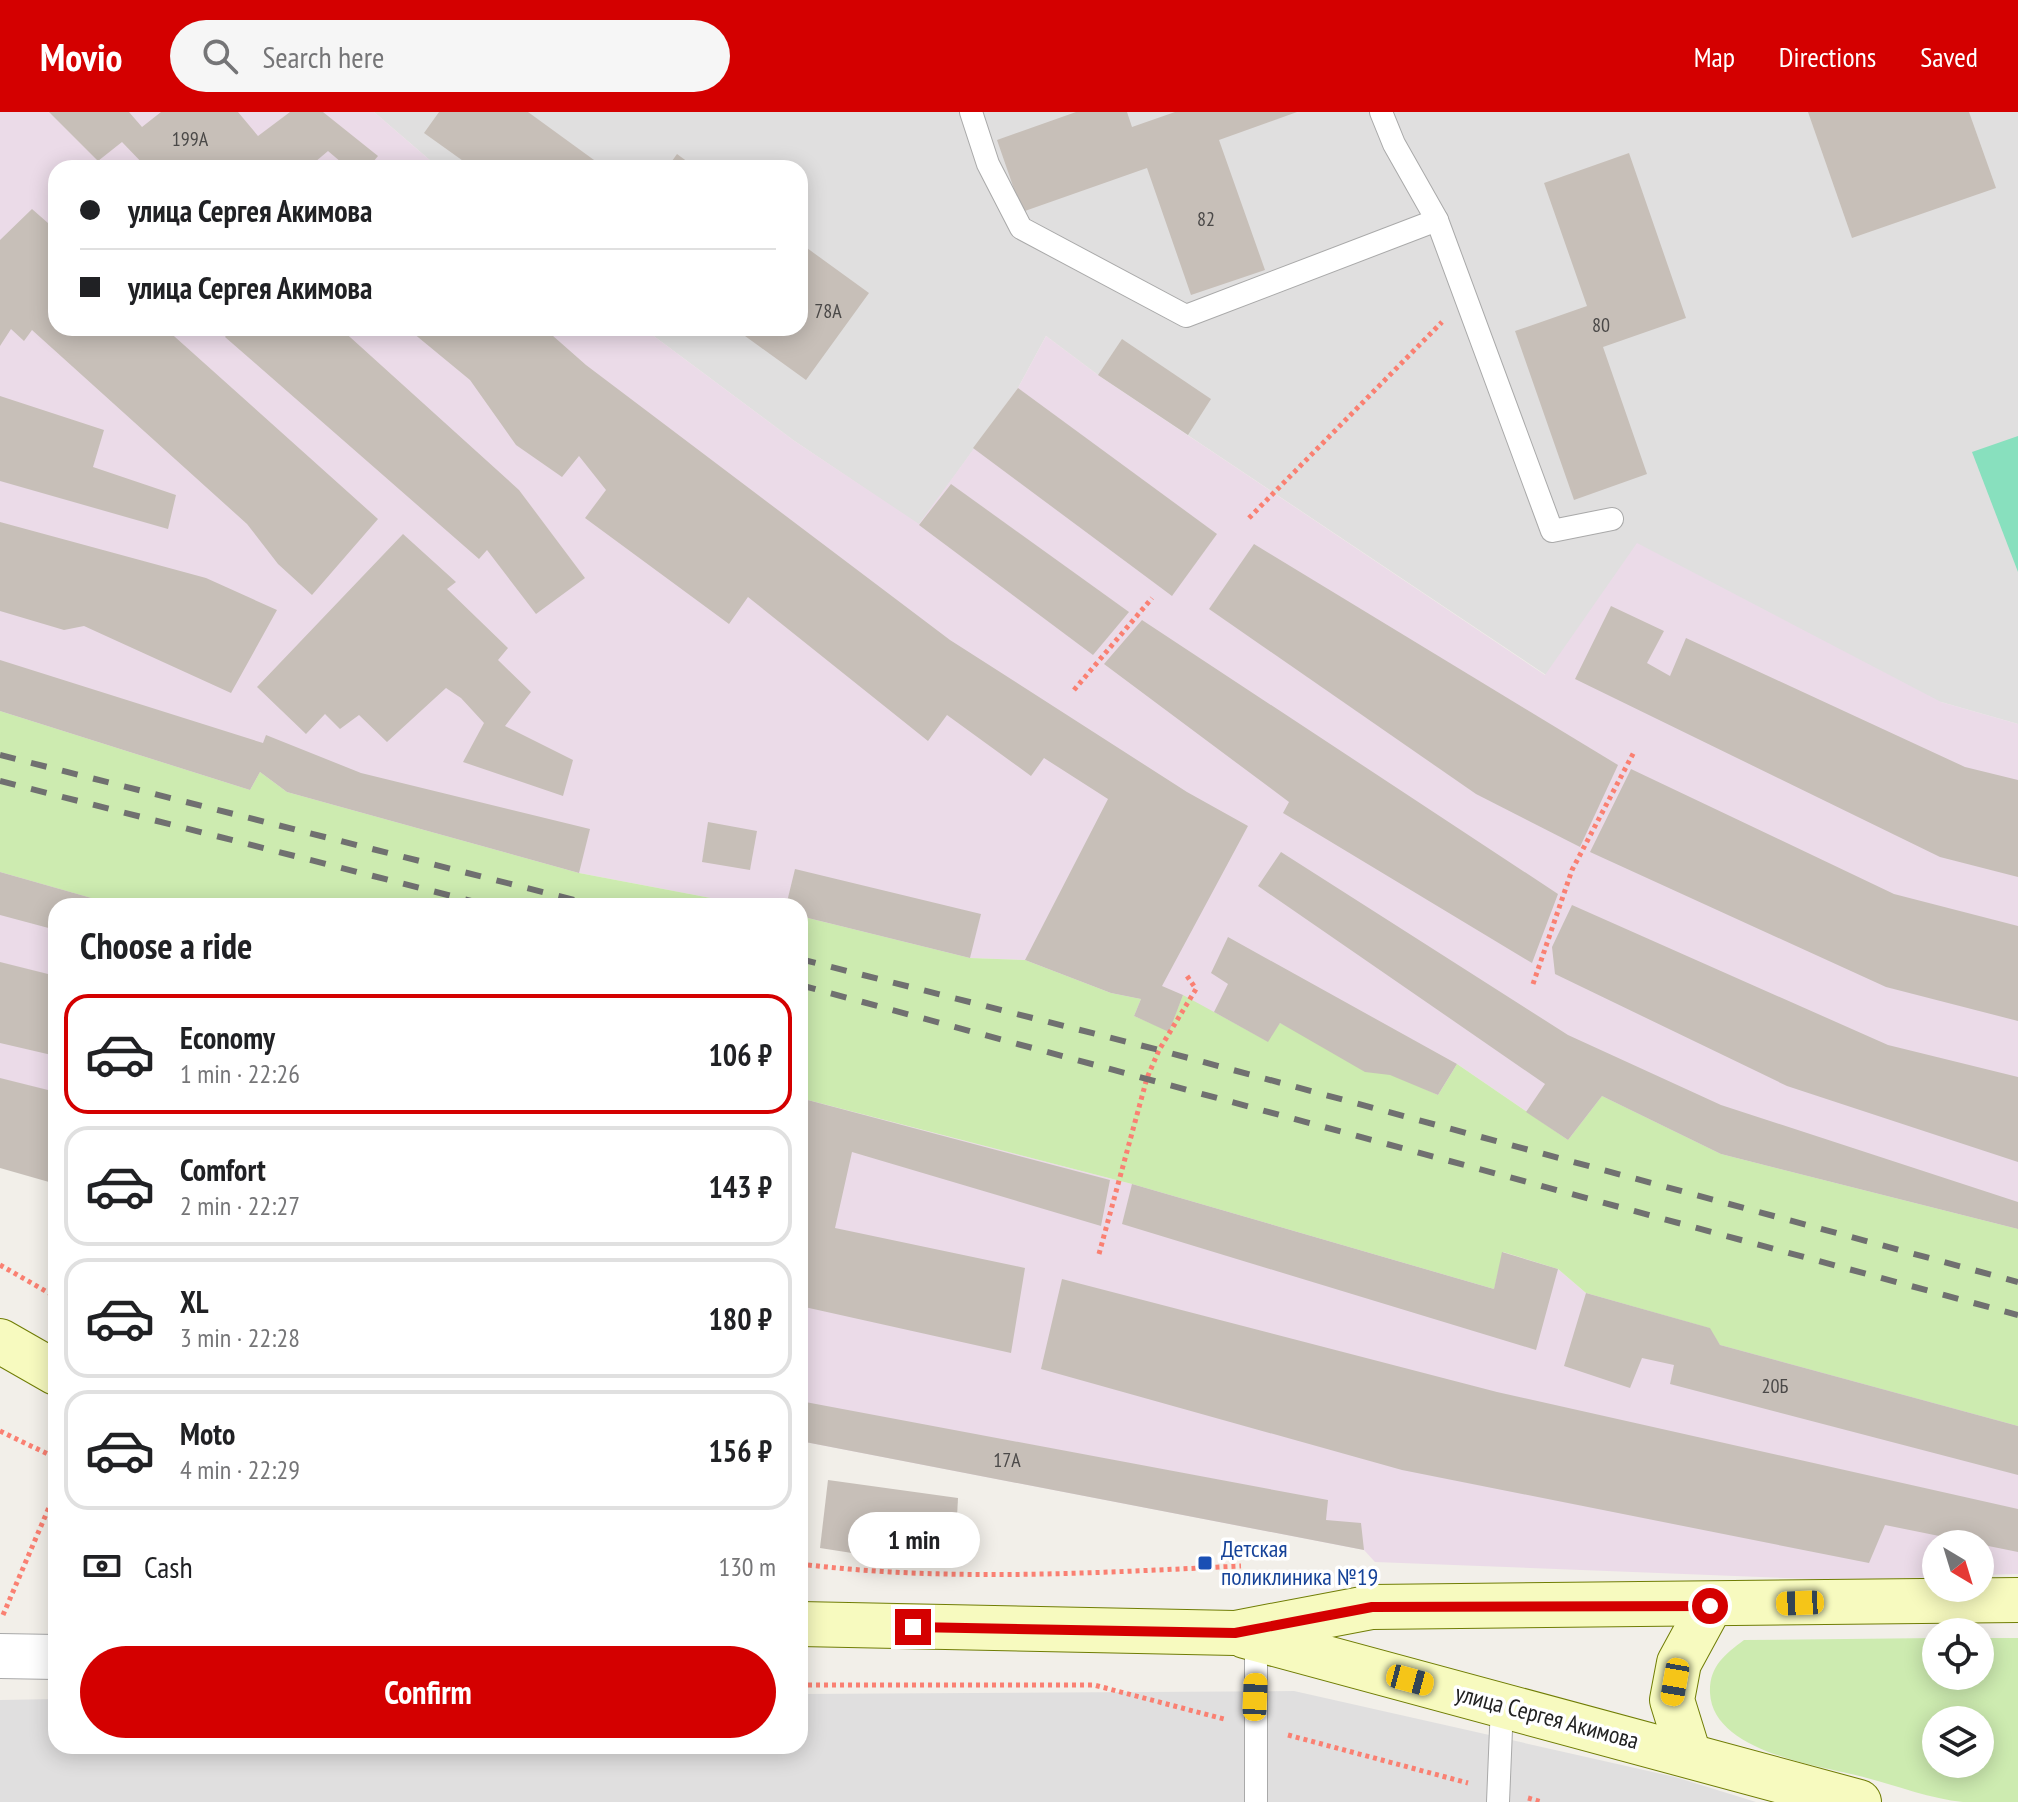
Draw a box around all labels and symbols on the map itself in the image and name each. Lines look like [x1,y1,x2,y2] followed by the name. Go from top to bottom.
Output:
[172,126,209,152] house number: 199А
[1197,206,1215,232] house number: 82
[814,298,842,324] house number: 78А
[1592,312,1610,338] house number: 80
[1762,1373,1789,1399] house number: 20Б
[993,1447,1021,1473] house number: 17А
[847,1511,979,1567] callout: 1 min
[1922,1530,1994,1602] north arrow
[1221,1533,1378,1592] place label: Детская поликлиника №19
[1196,1554,1214,1572] marker: Детская поликлиника №19
[1692,1588,1728,1624] route start
[1776,1590,1824,1616] car
[895,1609,931,1645] route end
[1659,1656,1691,1708] car
[1384,1662,1436,1698] car
[1242,1673,1268,1721] car
[1452,1677,1642,1756] street label: улица Сергея Акимова

